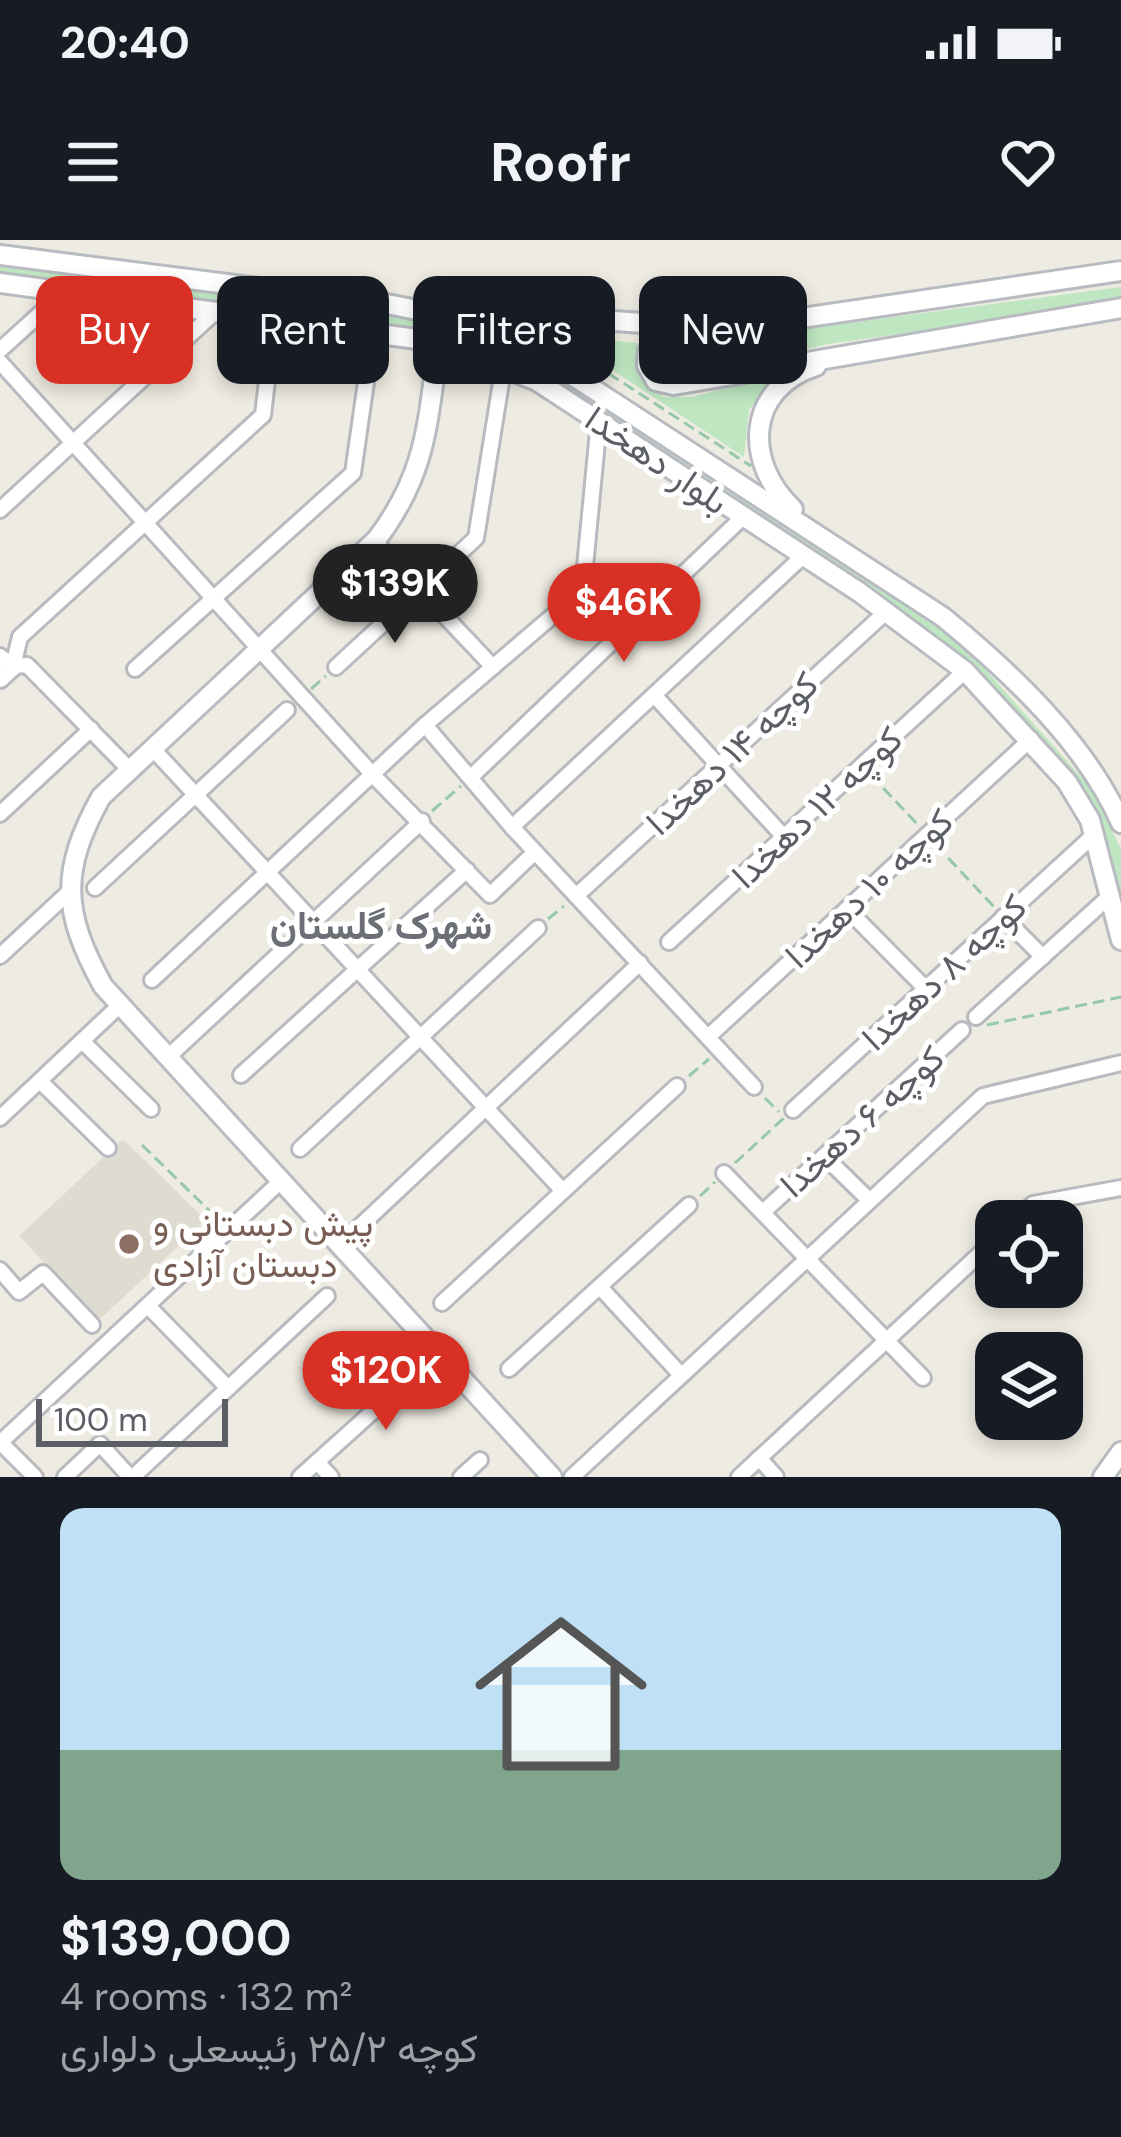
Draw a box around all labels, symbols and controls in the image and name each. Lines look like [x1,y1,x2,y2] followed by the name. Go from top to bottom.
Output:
[60,13,190,72] text: 20:40
[490,127,631,198] text: Roofr
[60,129,126,195] icon: menu
[995,129,1061,195] icon: heart
[36,276,193,384] chip: Buy
[217,276,389,384] chip: Rent
[413,276,615,384] chip: Filters
[639,276,807,384] chip: New
[576,395,738,525] street label: بلوار دهخدا
[311,544,479,646] pin: $139K
[340,557,450,608] text: $139K
[553,563,695,665] pin: $46K
[574,576,674,627] text: $46K
[636,661,829,846] street label: کوچه ۱۴ دهخدا
[721,716,913,899] street label: کوچه ۱۲ دهخدا
[775,798,964,979] street label: کوچه ۱۰ دهخدا
[851,883,1037,1061] street label: کوچه ۸ دهخدا
[270,900,492,951] district label: شهرک گلستان
[770,1035,955,1208] street label: کوچه ۶ دهخدا
[153,1200,373,1288] place label: پیش دبستانی و دبستان آزادی
[975,1200,1083,1440] map controls
[975,1200,1083,1308] button: locate
[116,1231,142,1257] marker: پیش دبستانی و دبستان آزادی
[302,1331,470,1433] pin: $120K
[975,1332,1083,1440] button: layers
[329,1344,443,1395] text: $120K
[36,1393,228,1446] scale bar
[54,1398,148,1441] text: 100 m
[453,1586,669,1802] icon: home
[60,1904,292,1971] text: $139,000
[60,1971,352,2022] text: 4 rooms · 132 m²
[60,2023,478,2074] text: کوچه ۲۵/۲ رئیسعلی دلواری

